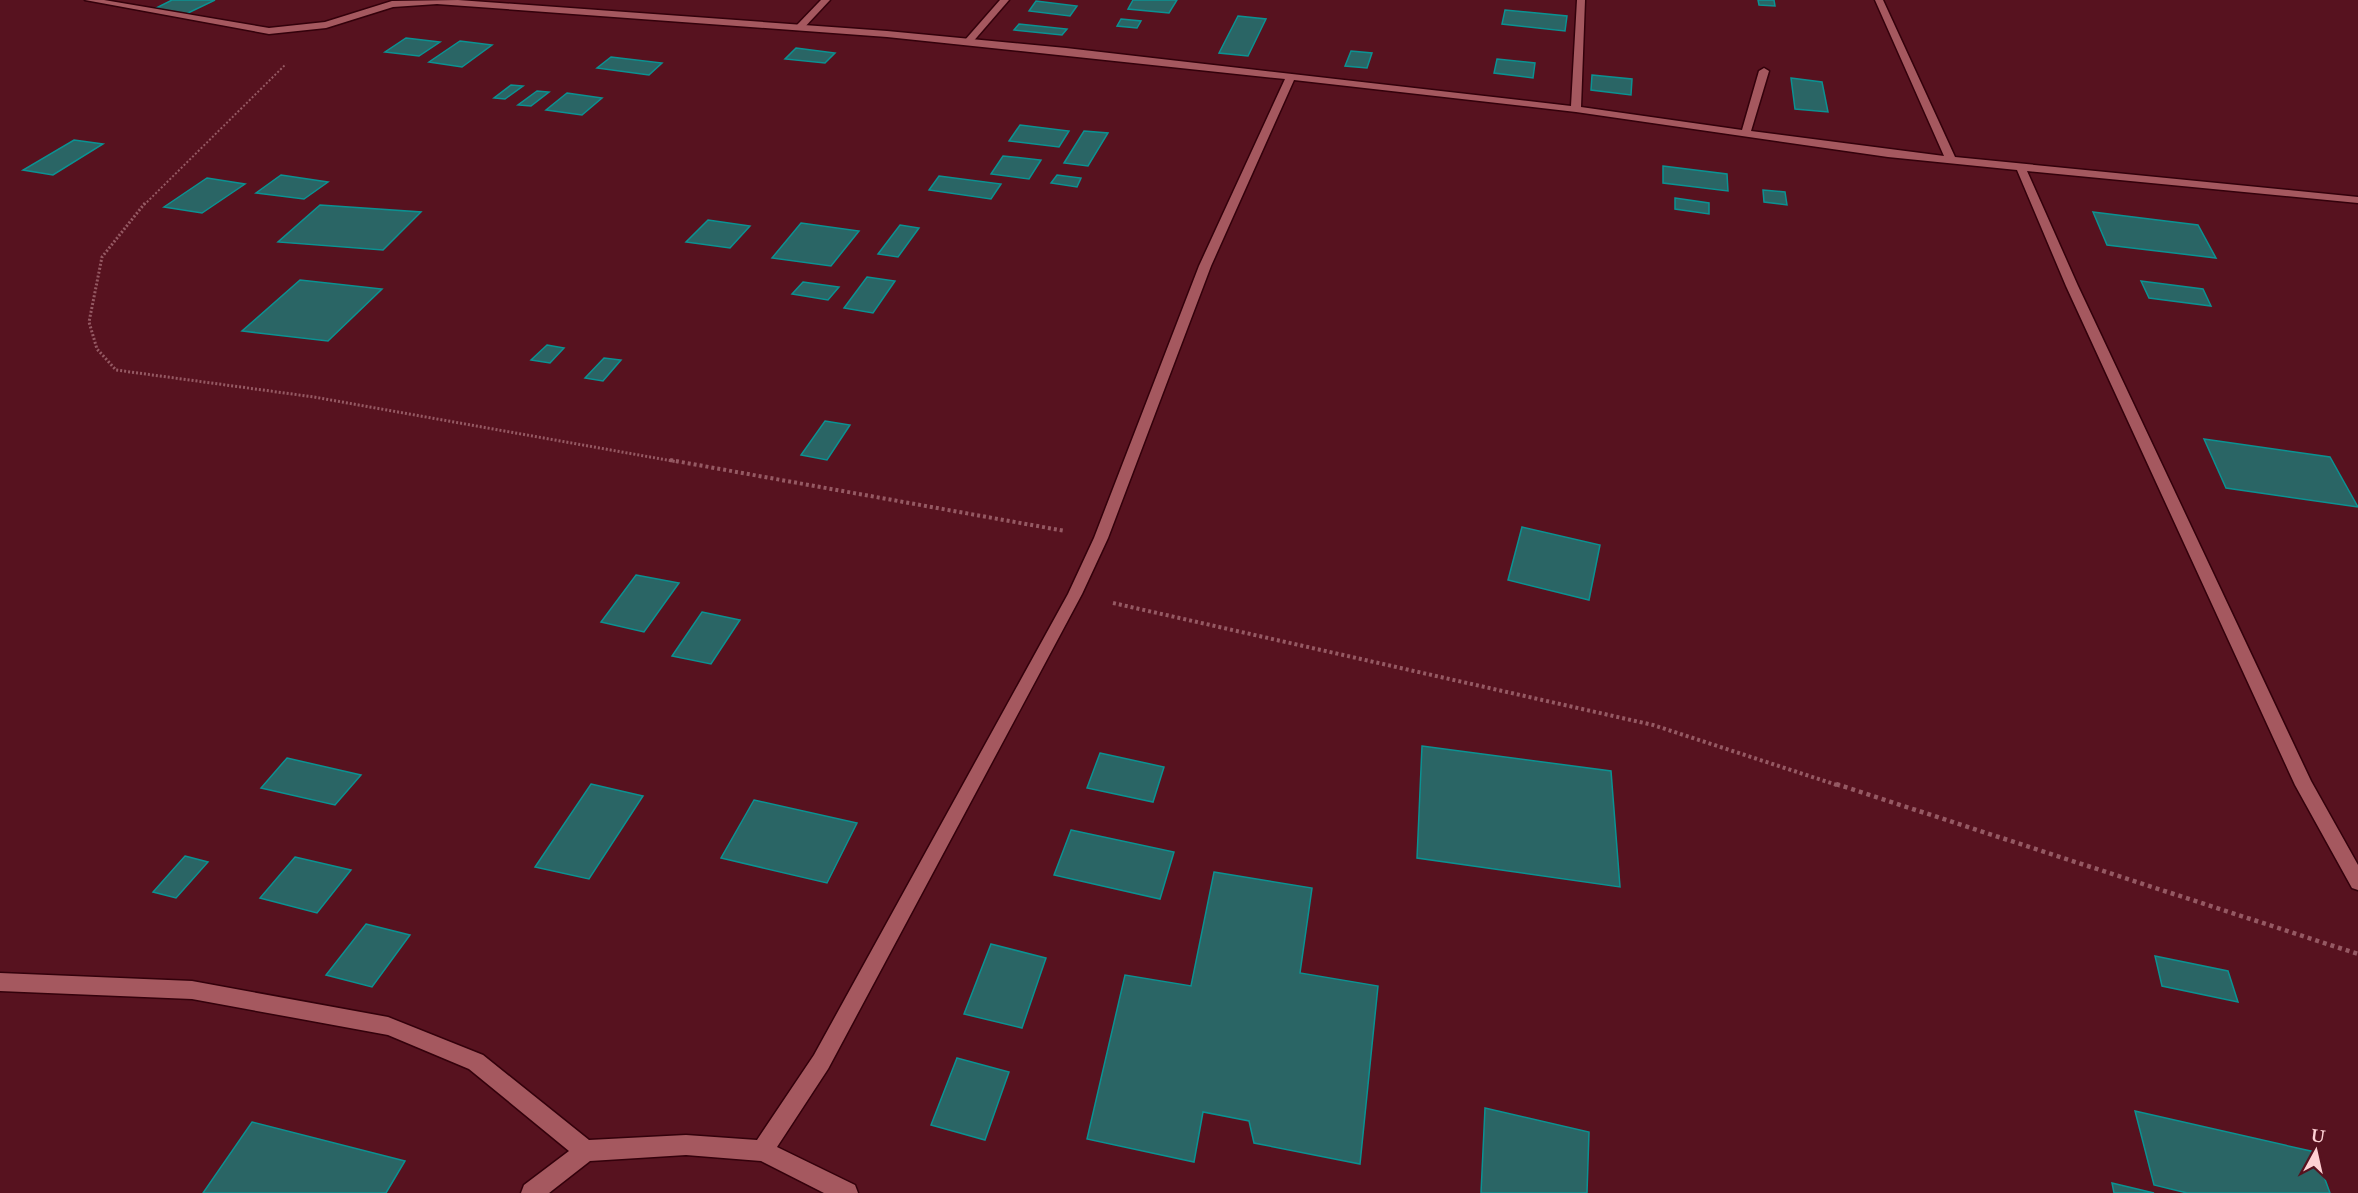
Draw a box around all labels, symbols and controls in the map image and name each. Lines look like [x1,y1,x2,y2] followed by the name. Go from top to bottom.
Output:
[2286,1121,2346,1181] north arrow
[2310,1125,2326,1147] text: U

